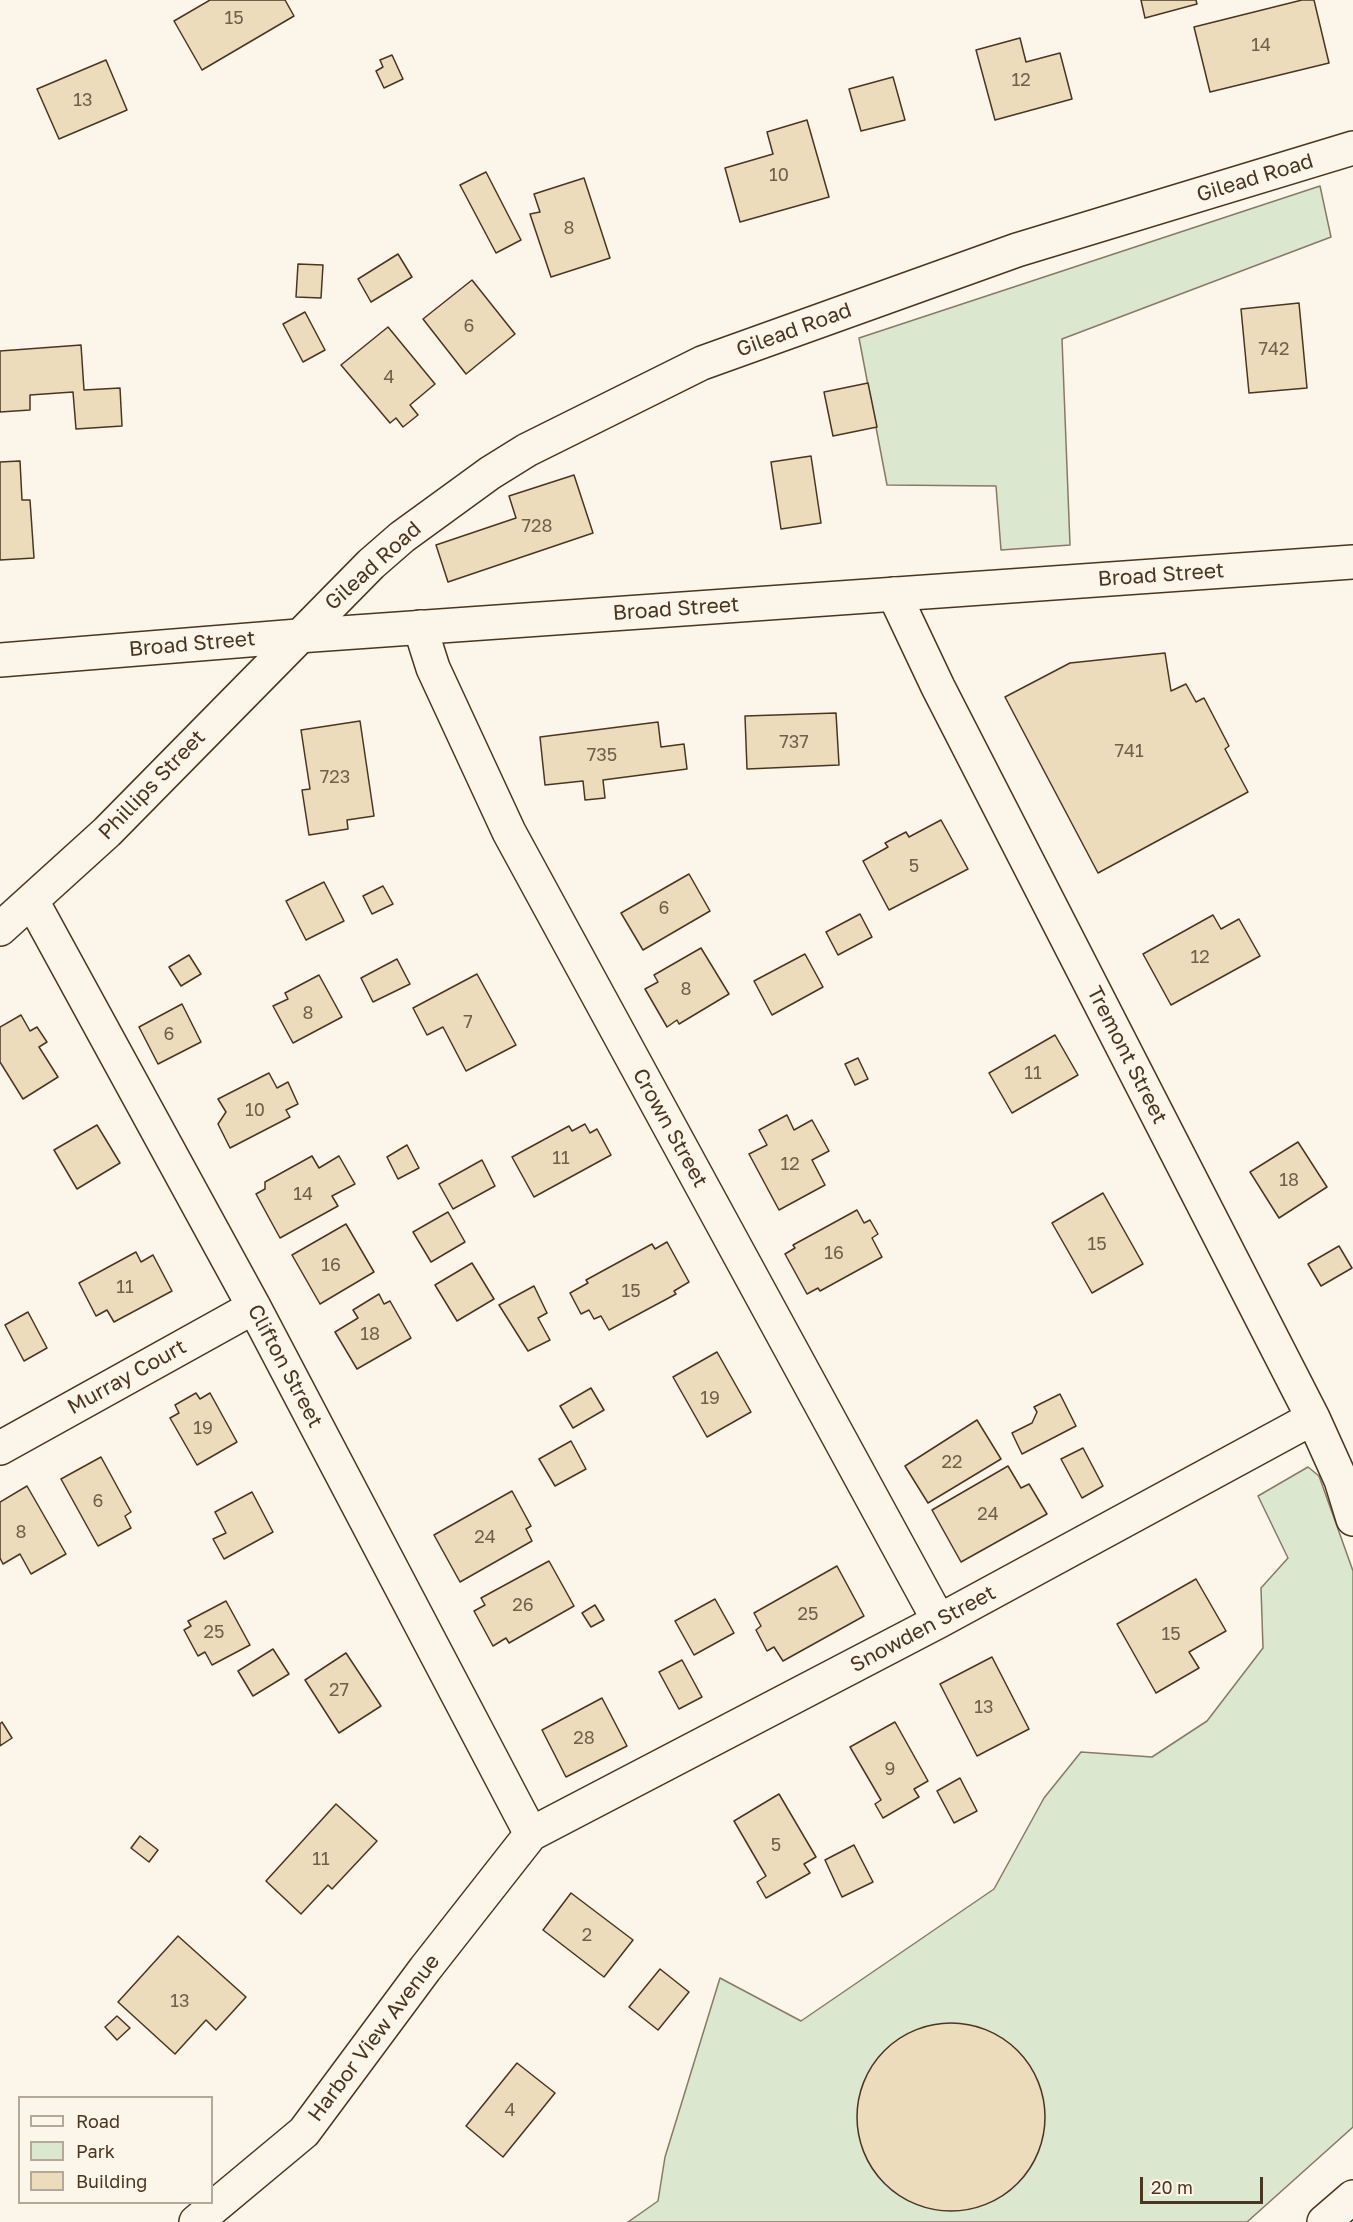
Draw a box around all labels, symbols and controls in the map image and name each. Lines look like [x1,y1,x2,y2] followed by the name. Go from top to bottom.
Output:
[224,7,244,29] house number: 15
[1251,34,1271,56] house number: 14
[1011,69,1031,91] house number: 12
[73,89,93,111] house number: 13
[1194,148,1316,208] street label: Gilead Road
[769,164,789,186] house number: 10
[564,217,574,239] house number: 8
[733,298,855,362] street label: Gilead Road
[464,315,474,337] house number: 6
[1259,338,1289,360] house number: 742
[384,366,394,388] house number: 4
[522,515,552,537] house number: 728
[320,516,426,616] street label: Gilead Road
[1097,558,1225,592] street label: Broad Street
[612,592,740,626] street label: Broad Street
[128,626,256,662] street label: Broad Street
[93,725,211,845] street label: Phillips Street
[779,731,809,753] house number: 737
[1114,740,1144,762] house number: 741
[587,744,617,766] house number: 735
[320,766,350,788] house number: 723
[909,855,919,877] house number: 5
[659,897,669,919] house number: 6
[1190,946,1210,968] house number: 12
[681,978,691,1000] house number: 8
[1081,982,1173,1128] street label: Tremont Street
[303,1002,313,1024] house number: 8
[463,1011,473,1033] house number: 7
[164,1023,174,1045] house number: 6
[1024,1062,1042,1084] house number: 11
[627,1064,713,1192] street label: Crown Street
[245,1099,265,1121] house number: 10
[552,1147,570,1169] house number: 11
[780,1153,800,1175] house number: 12
[1279,1169,1299,1191] house number: 18
[293,1183,313,1205] house number: 14
[1087,1233,1107,1255] house number: 15
[824,1242,844,1264] house number: 16
[321,1254,341,1276] house number: 16
[116,1276,134,1298] house number: 11
[621,1280,641,1302] house number: 15
[242,1300,328,1432] street label: Clifton Street
[360,1323,380,1345] house number: 18
[63,1334,191,1420] street label: Murray Court
[700,1387,720,1409] house number: 19
[193,1417,213,1439] house number: 19
[942,1451,962,1473] house number: 22
[93,1490,103,1512] house number: 6
[977,1503,999,1525] house number: 24
[16,1521,26,1543] house number: 8
[474,1526,496,1548] house number: 24
[846,1580,1000,1678] street label: Snowden Street
[512,1594,534,1616] house number: 26
[798,1603,818,1625] house number: 25
[204,1621,224,1643] house number: 25
[1161,1623,1181,1645] house number: 15
[329,1679,349,1701] house number: 27
[974,1696,994,1718] house number: 13
[573,1727,595,1749] house number: 28
[885,1758,895,1780] house number: 9
[771,1834,781,1856] house number: 5
[312,1848,330,1870] house number: 11
[582,1924,592,1946] house number: 2
[303,1949,445,2127] street label: Harbor View Avenue
[170,1990,190,2012] house number: 13
[18,2096,213,2204] legend
[505,2099,515,2121] house number: 4
[76,2110,120,2132] text: Road
[76,2140,115,2162] text: Park
[1143,2165,1266,2203] scale bar
[76,2170,147,2192] text: Building
[1151,2176,1193,2198] text: 20 m

